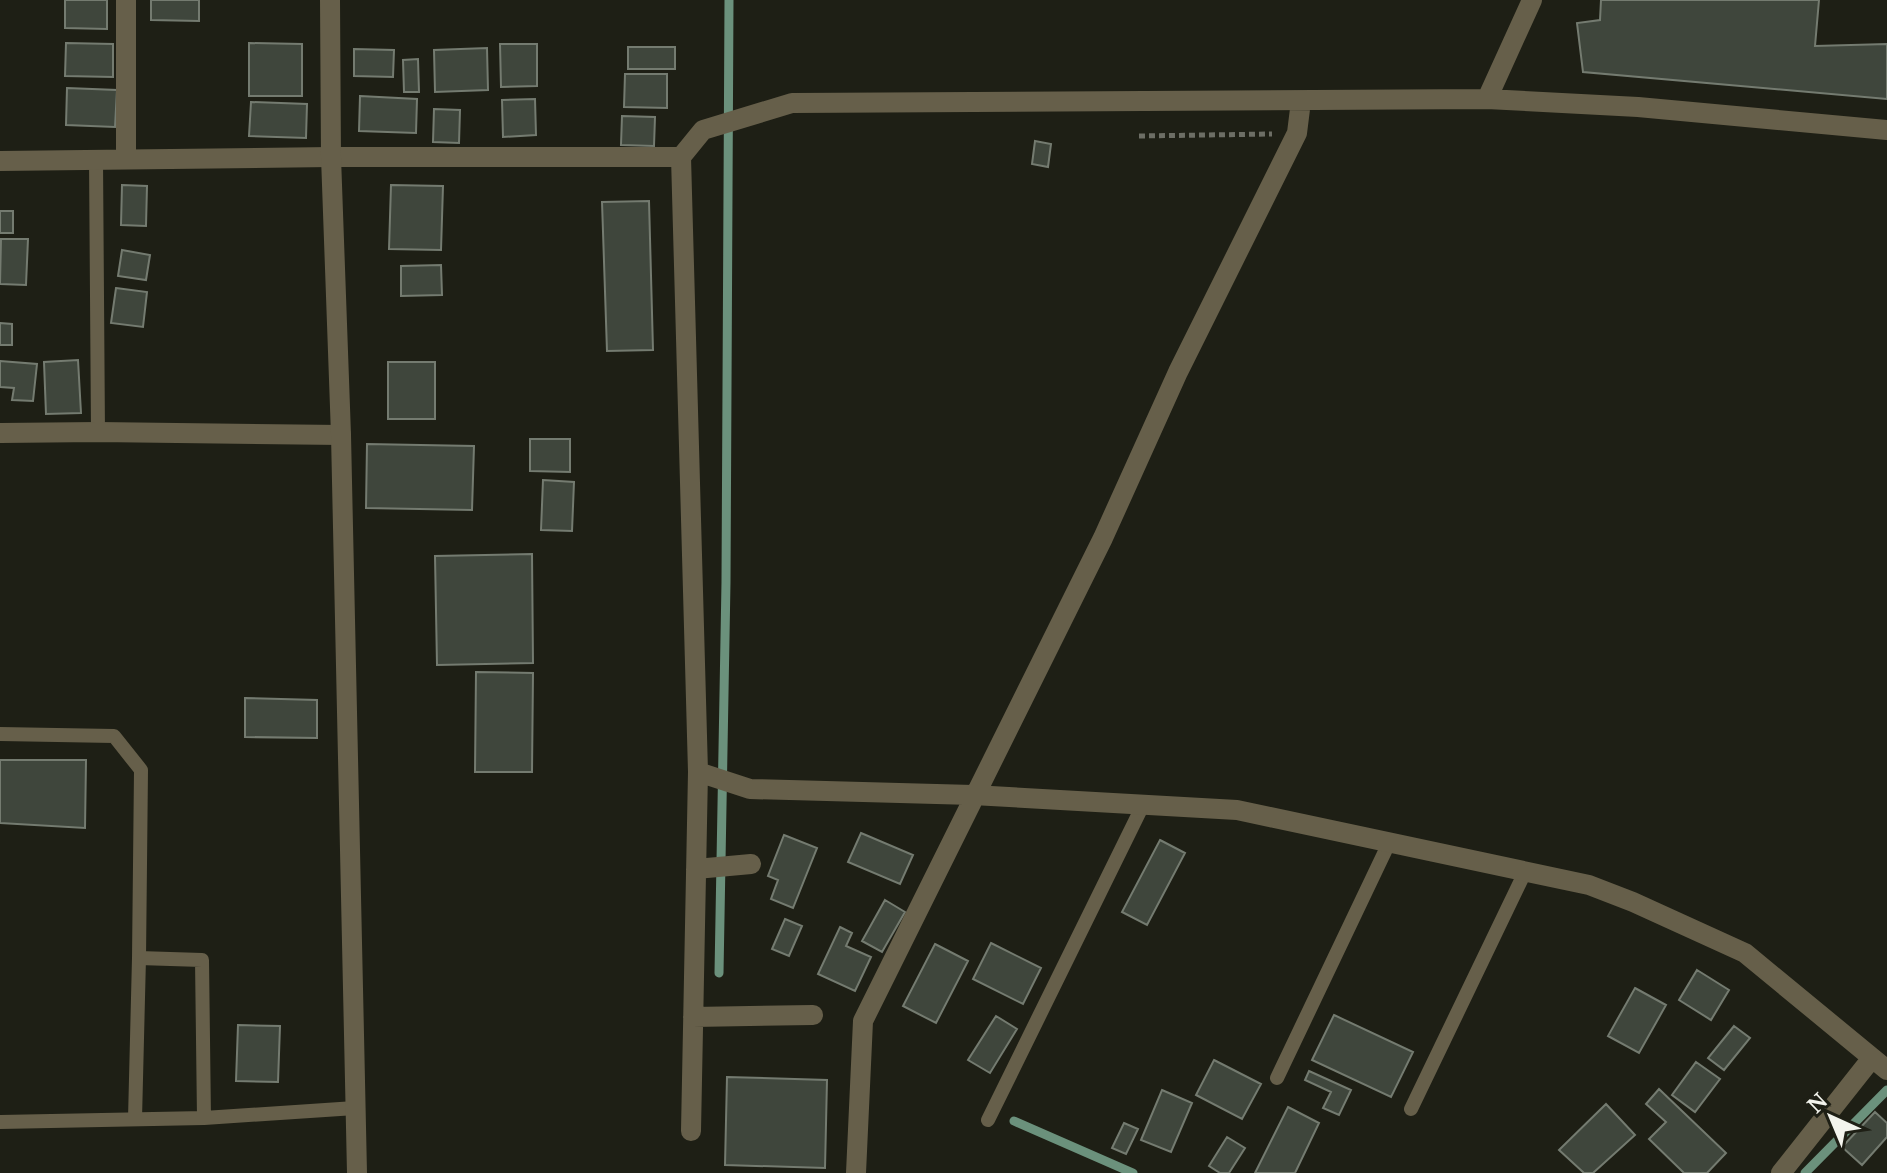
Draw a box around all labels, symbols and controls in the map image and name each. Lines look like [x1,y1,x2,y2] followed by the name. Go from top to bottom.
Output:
[1791,1077,1871,1157] north arrow
[1800,1085,1833,1119] text: N

